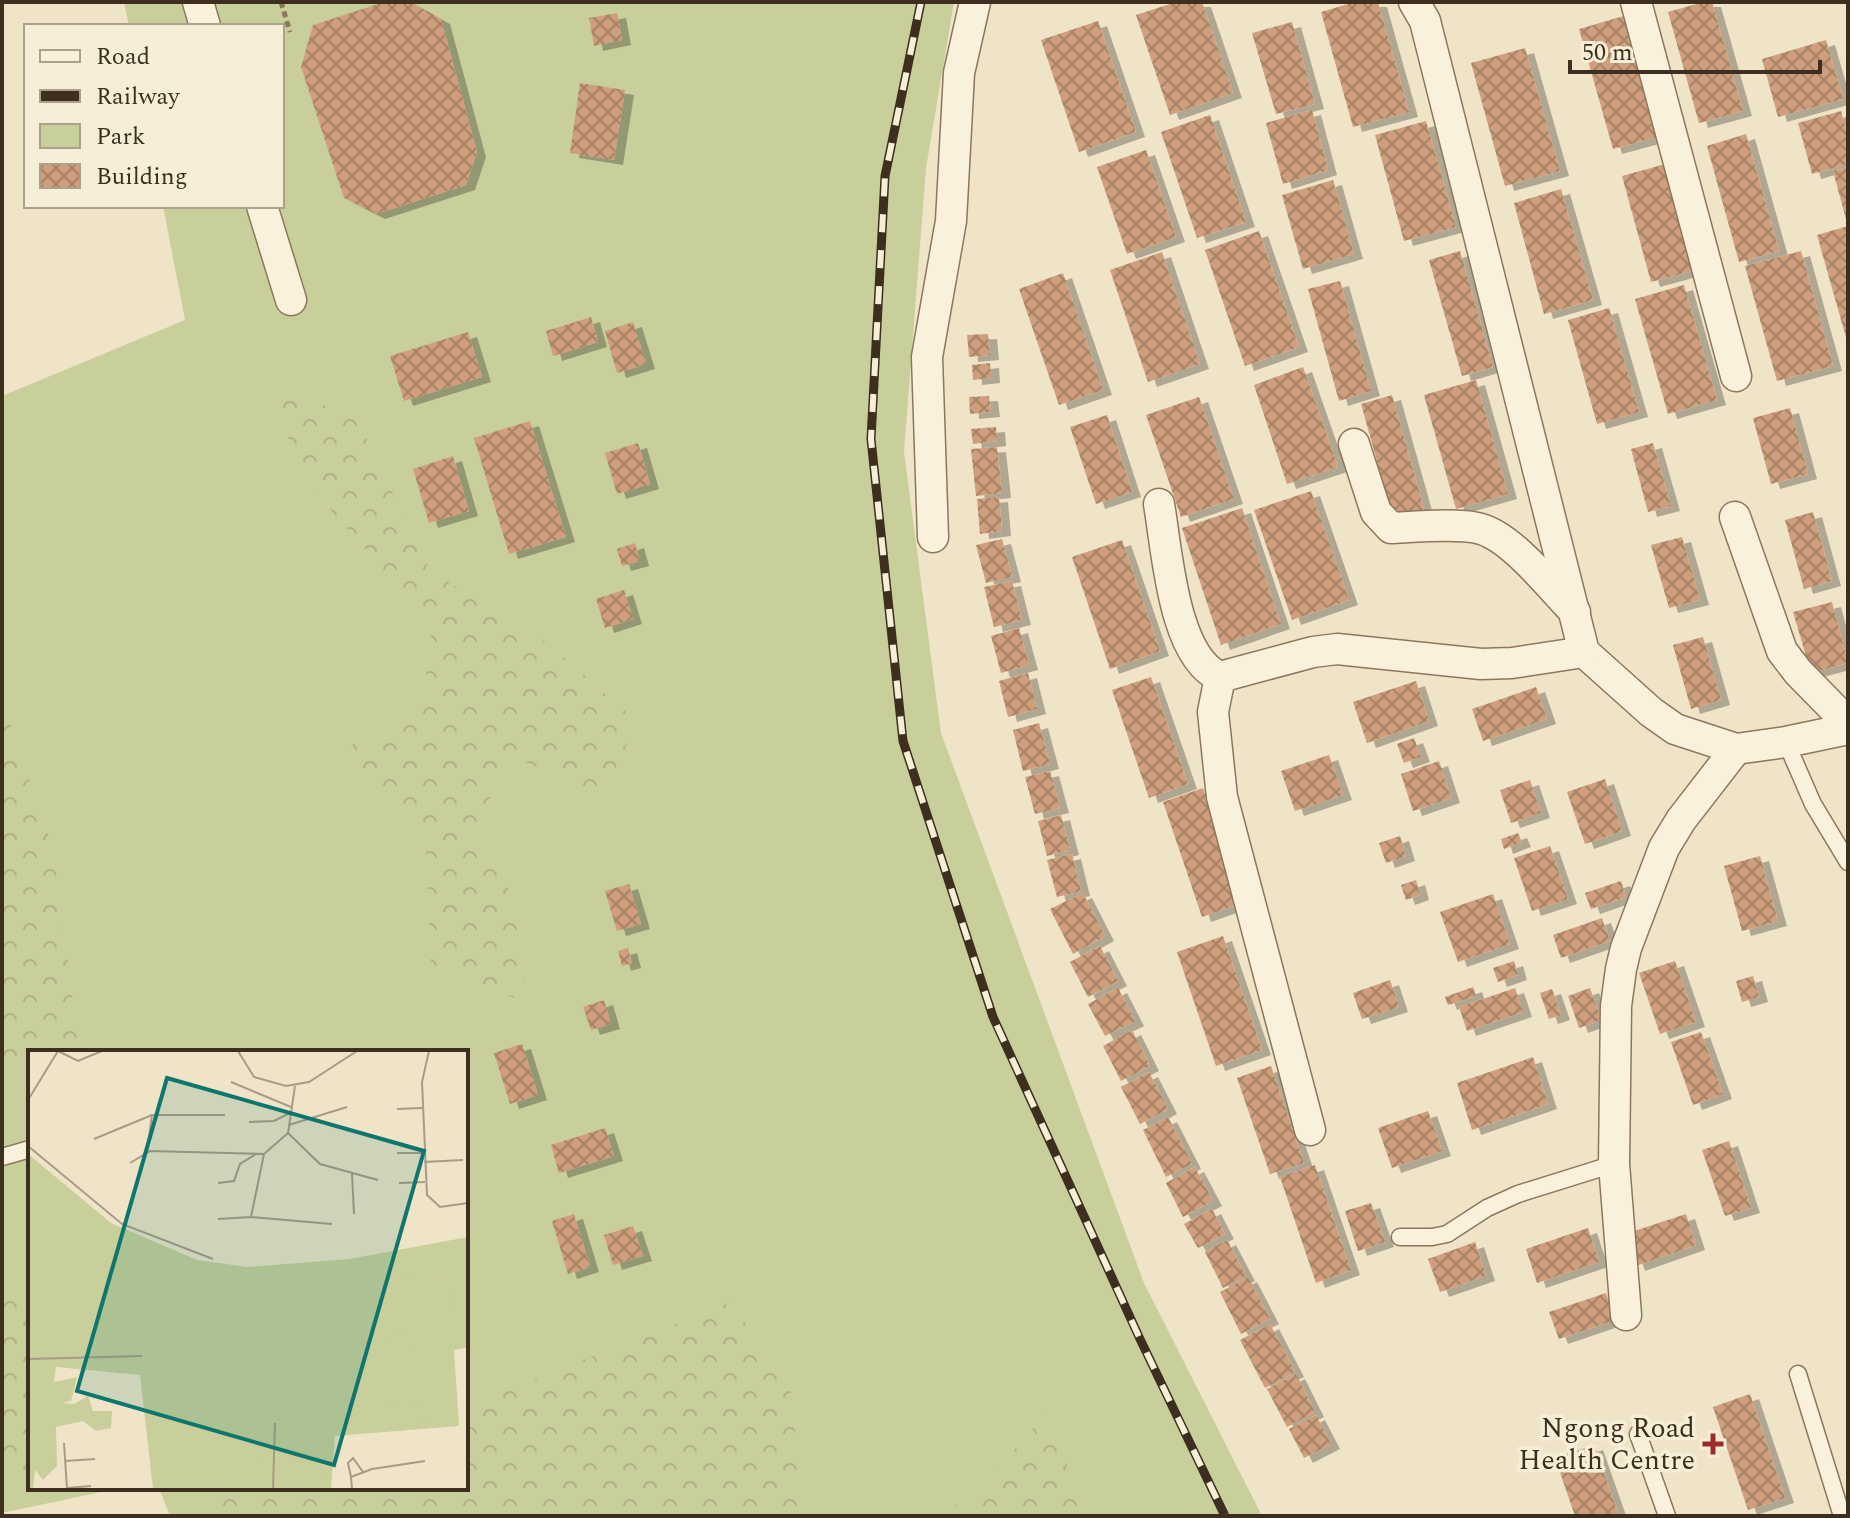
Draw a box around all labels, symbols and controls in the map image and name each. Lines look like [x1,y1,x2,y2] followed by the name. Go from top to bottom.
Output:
[24,24,284,208] legend
[1570,24,1820,74] scale bar
[1582,35,1633,71] text: 50 m
[96,39,150,75] text: Road
[96,79,181,115] text: Railway
[96,119,146,155] text: Park
[96,159,188,195] text: Building
[28,1050,468,1490] inset map
[1519,1407,1695,1482] place label: Ngong Road Health Centre
[1702,1433,1724,1455] marker: Ngong Road Health Centre

